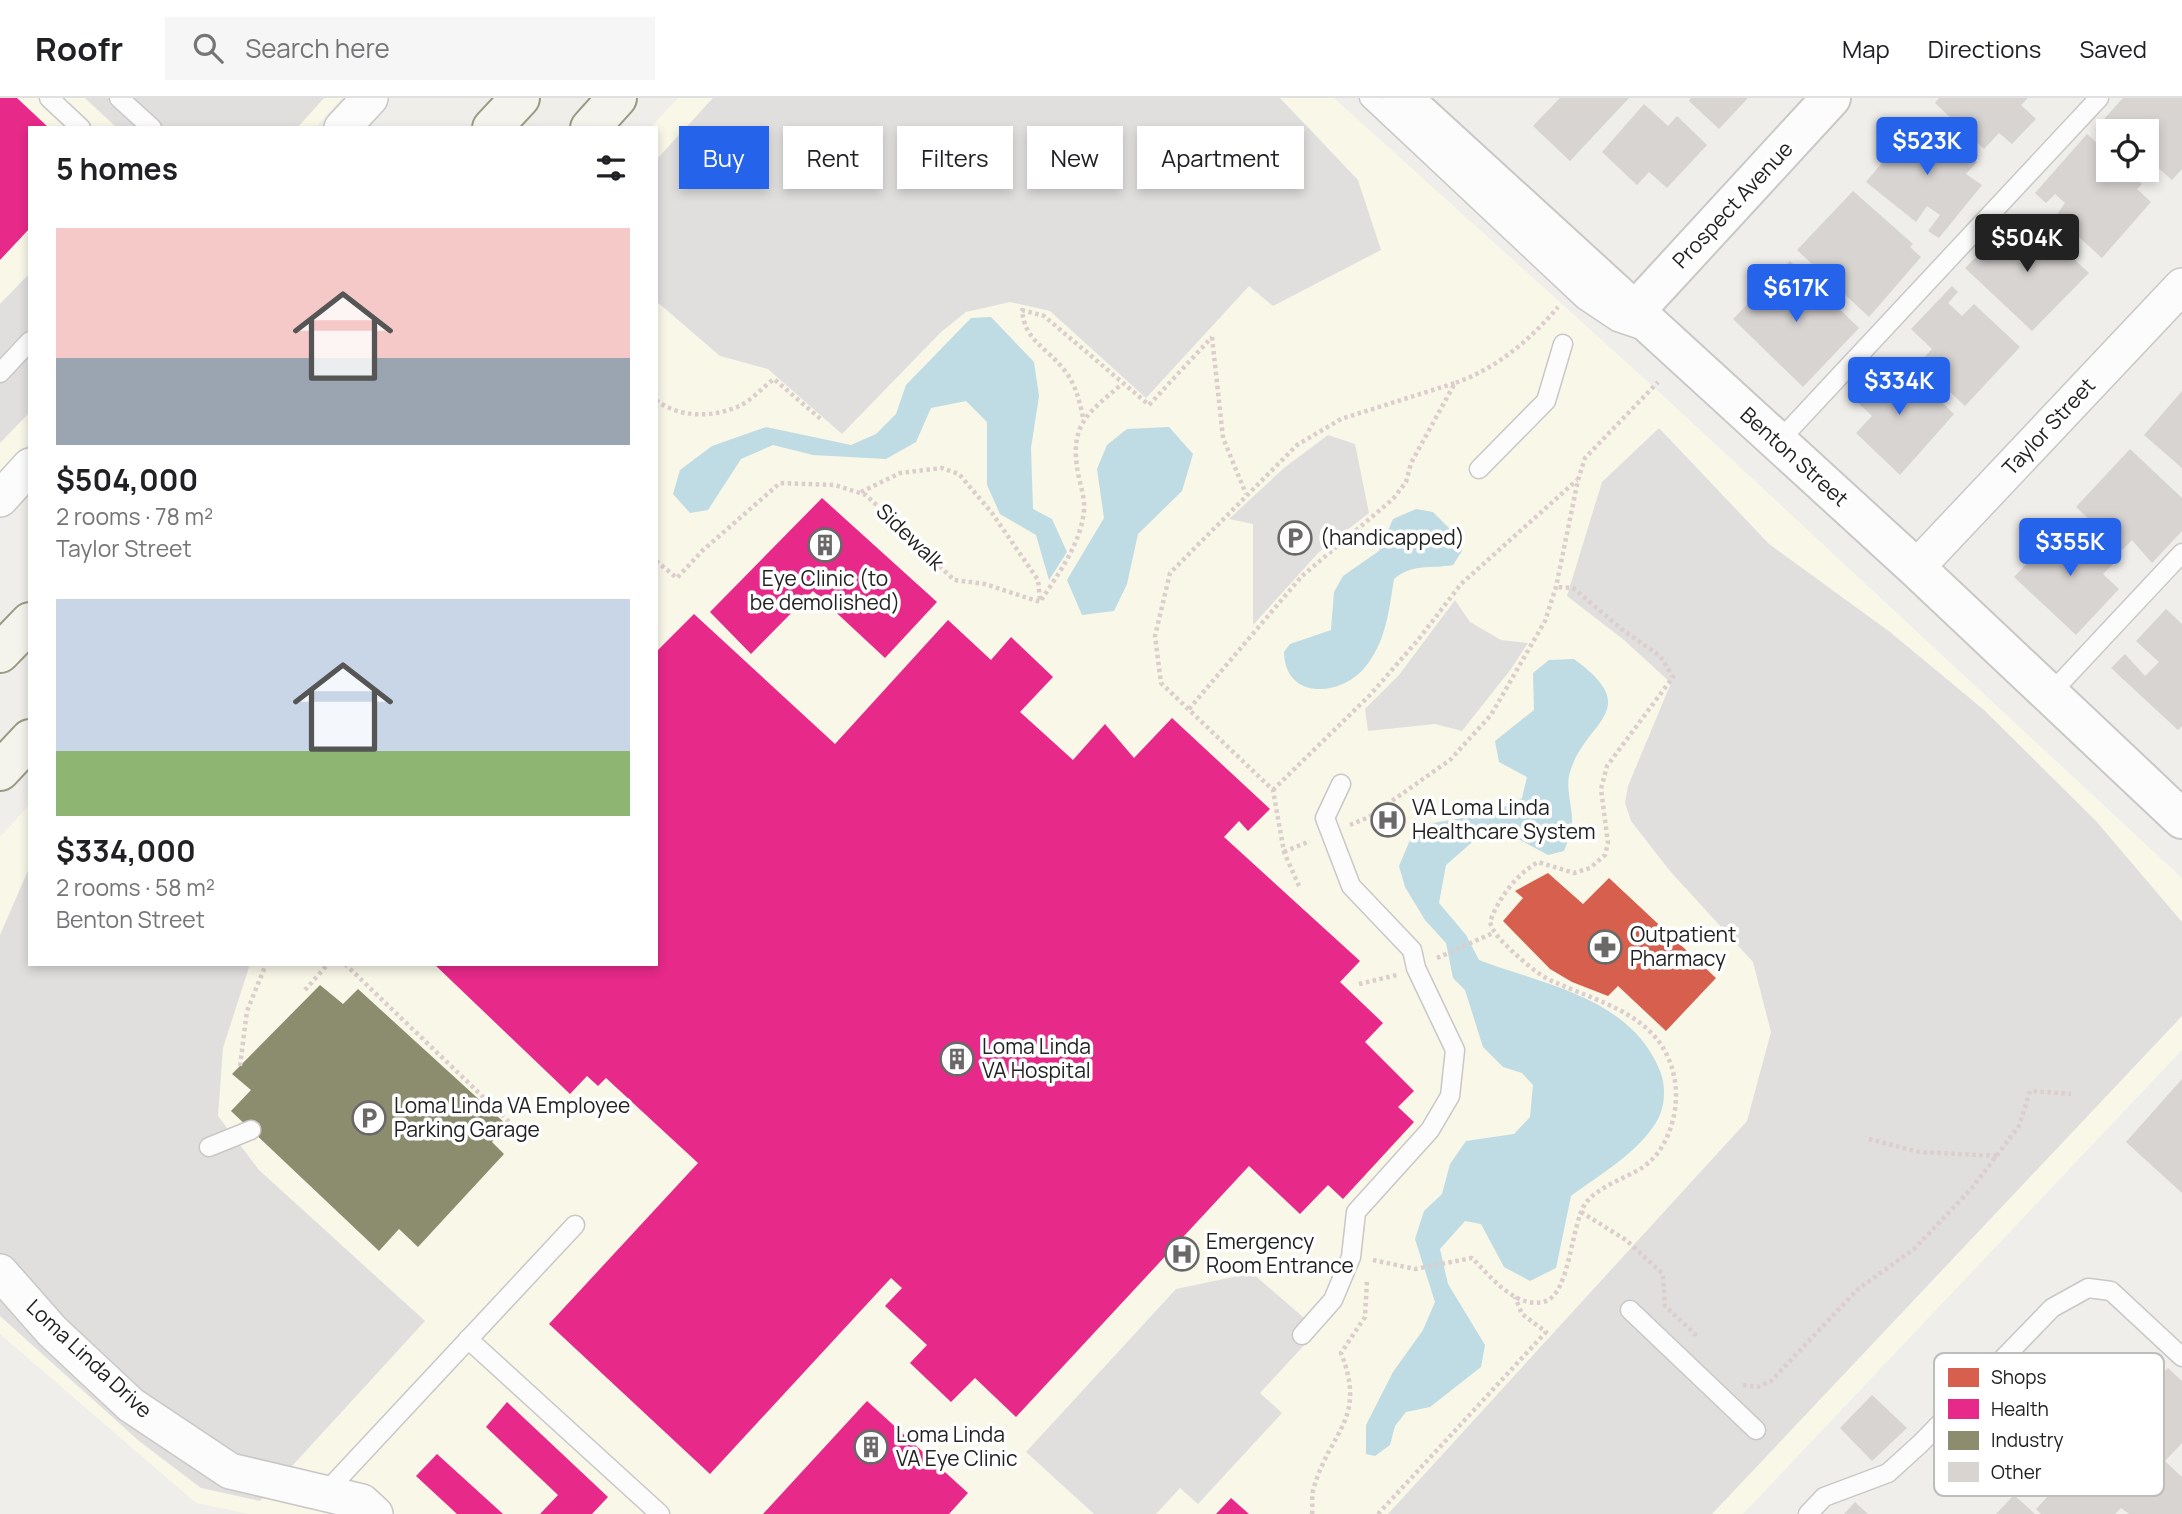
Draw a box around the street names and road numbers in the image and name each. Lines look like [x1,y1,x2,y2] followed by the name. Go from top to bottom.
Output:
[1666,135,1799,274] street label: Prospect Avenue
[1996,371,2101,481] street label: Taylor Street
[1735,400,1855,512] street label: Benton Street
[871,497,951,576] street label: Sidewalk
[21,1293,159,1424] street label: Loma Linda Drive

